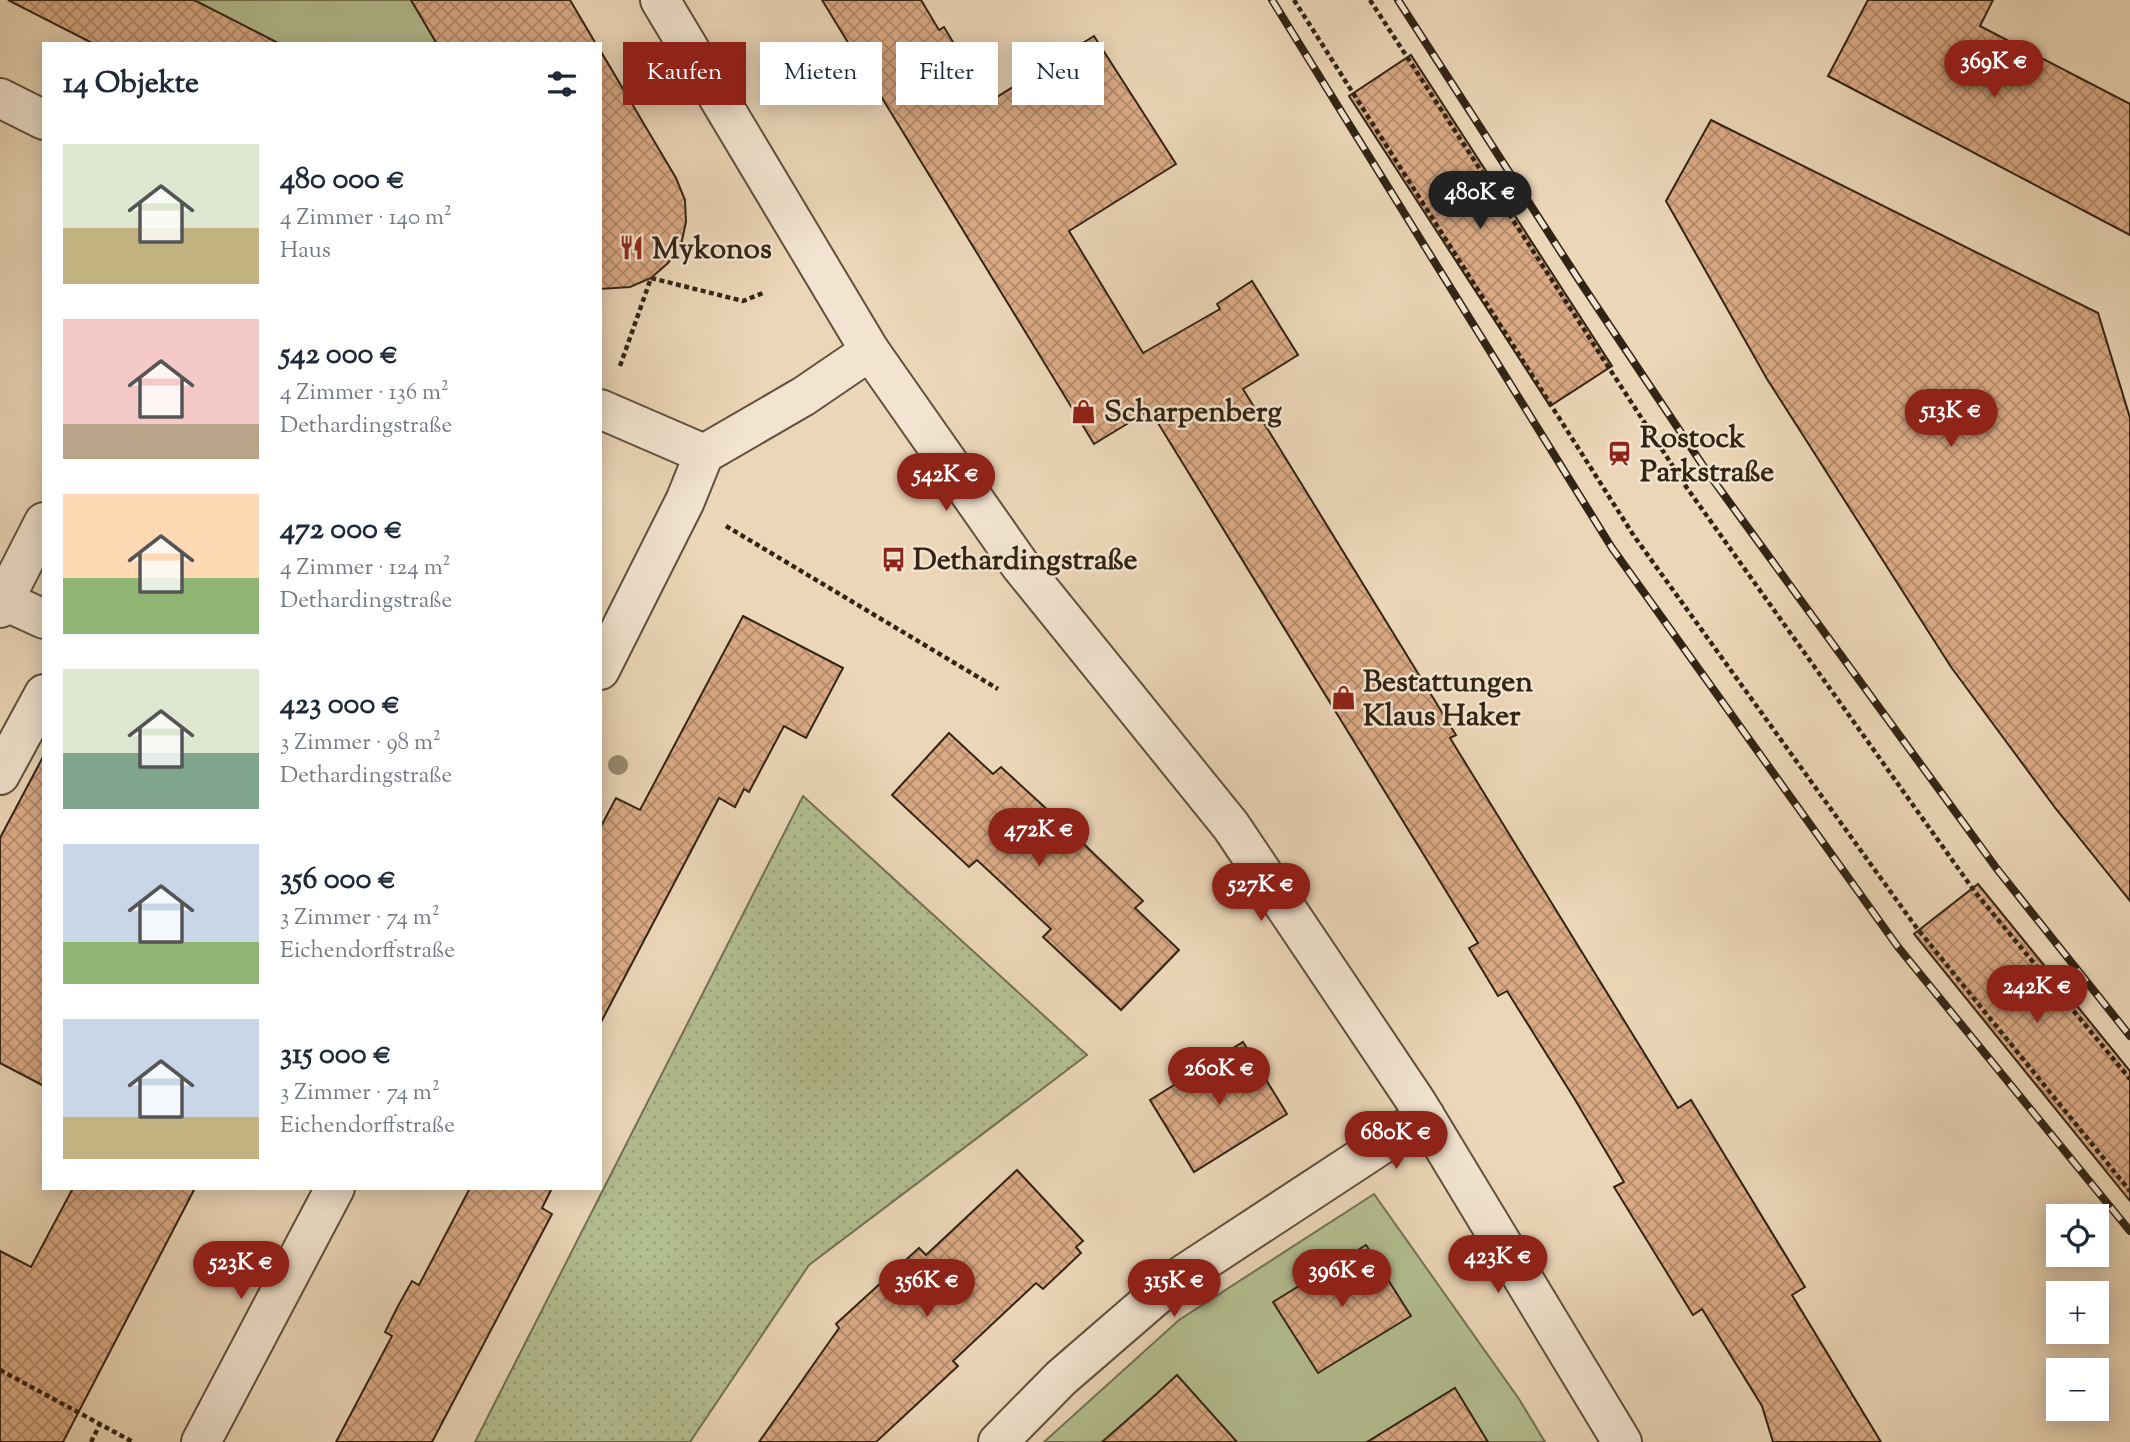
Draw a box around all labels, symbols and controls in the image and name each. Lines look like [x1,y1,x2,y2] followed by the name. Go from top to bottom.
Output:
[1937,41,2051,100] pin: 369K €
[623,42,746,105] chip: Kaufen
[760,42,882,105] chip: Mieten
[896,42,998,105] chip: Filter
[1012,42,1104,105] chip: Neu
[1960,46,2028,79] text: 369K €
[63,63,199,106] text: 14 Objekte
[543,65,581,103] icon: filters
[280,159,405,202] text: 480 000 €
[119,172,203,256] icon: home
[1423,172,1537,231] pin: 480K €
[1445,177,1515,210] text: 480K €
[280,202,452,235] text: 4 Zimmer · 140 m²
[652,229,772,272] place label: Mykonos
[618,234,646,262] restaurant icon: Mykonos
[280,235,331,268] text: Haus
[280,334,398,377] text: 542 000 €
[119,347,203,431] icon: home
[280,377,449,410] text: 4 Zimmer · 136 m²
[1894,390,2008,449] pin: 513K €
[1104,392,1282,435] place label: Scharpenberg
[1921,395,1981,428] text: 513K €
[1070,397,1098,425] shop icon: Scharpenberg
[280,410,452,443] text: Dethardingstraße
[1640,418,1774,495] place label: Rostock Parkstraße
[1606,440,1634,468] station icon: Rostock Parkstraße
[889,454,1003,513] pin: 542K €
[913,459,979,492] text: 542K €
[280,509,403,552] text: 472 000 €
[119,522,203,606] icon: home
[913,540,1138,583] place label: Dethardingstraße
[879,545,907,573] bus stop icon: Dethardingstraße
[280,552,451,585] text: 4 Zimmer · 124 m²
[280,585,452,618] text: Dethardingstraße
[1363,662,1533,739] place label: Bestattungen Klaus Haker
[280,684,400,727] text: 423 000 €
[1329,684,1357,712] shop icon: Bestattungen Klaus Haker
[119,697,203,781] icon: home
[280,727,441,760] text: 3 Zimmer · 98 m²
[280,760,452,793] text: Dethardingstraße
[982,808,1096,868] pin: 472K €
[1004,814,1074,847] text: 472K €
[280,859,396,902] text: 356 000 €
[1204,864,1318,923] pin: 527K €
[1228,869,1294,902] text: 527K €
[119,872,203,956] icon: home
[280,902,440,935] text: 3 Zimmer · 74 m²
[280,935,455,968] text: Eichendorffstraße
[1980,965,2094,1025] pin: 242K €
[2003,971,2071,1004] text: 242K €
[280,1034,391,1077] text: 315 000 €
[119,1047,203,1131] icon: home
[1162,1048,1276,1107] pin: 260K €
[1184,1053,1254,1086] text: 260K €
[280,1077,440,1110] text: 3 Zimmer · 74 m²
[280,1110,455,1143] text: Eichendorffstraße
[1339,1112,1453,1171] pin: 680K €
[1361,1117,1431,1150] text: 680K €
[2046,1204,2109,1421] map controls
[2046,1204,2109,1267] button: locate
[1441,1236,1555,1295] pin: 423K €
[1464,1241,1532,1274] text: 423K €
[184,1242,298,1301] pin: 523K €
[209,1247,273,1280] text: 523K €
[1285,1250,1399,1309] pin: 396K €
[1308,1255,1376,1288] text: 396K €
[870,1260,984,1319] pin: 356K €
[1117,1260,1231,1319] pin: 315K €
[895,1265,959,1298] text: 356K €
[1144,1265,1204,1298] text: 315K €
[2046,1281,2109,1344] button: +
[2046,1358,2109,1421] button: −

